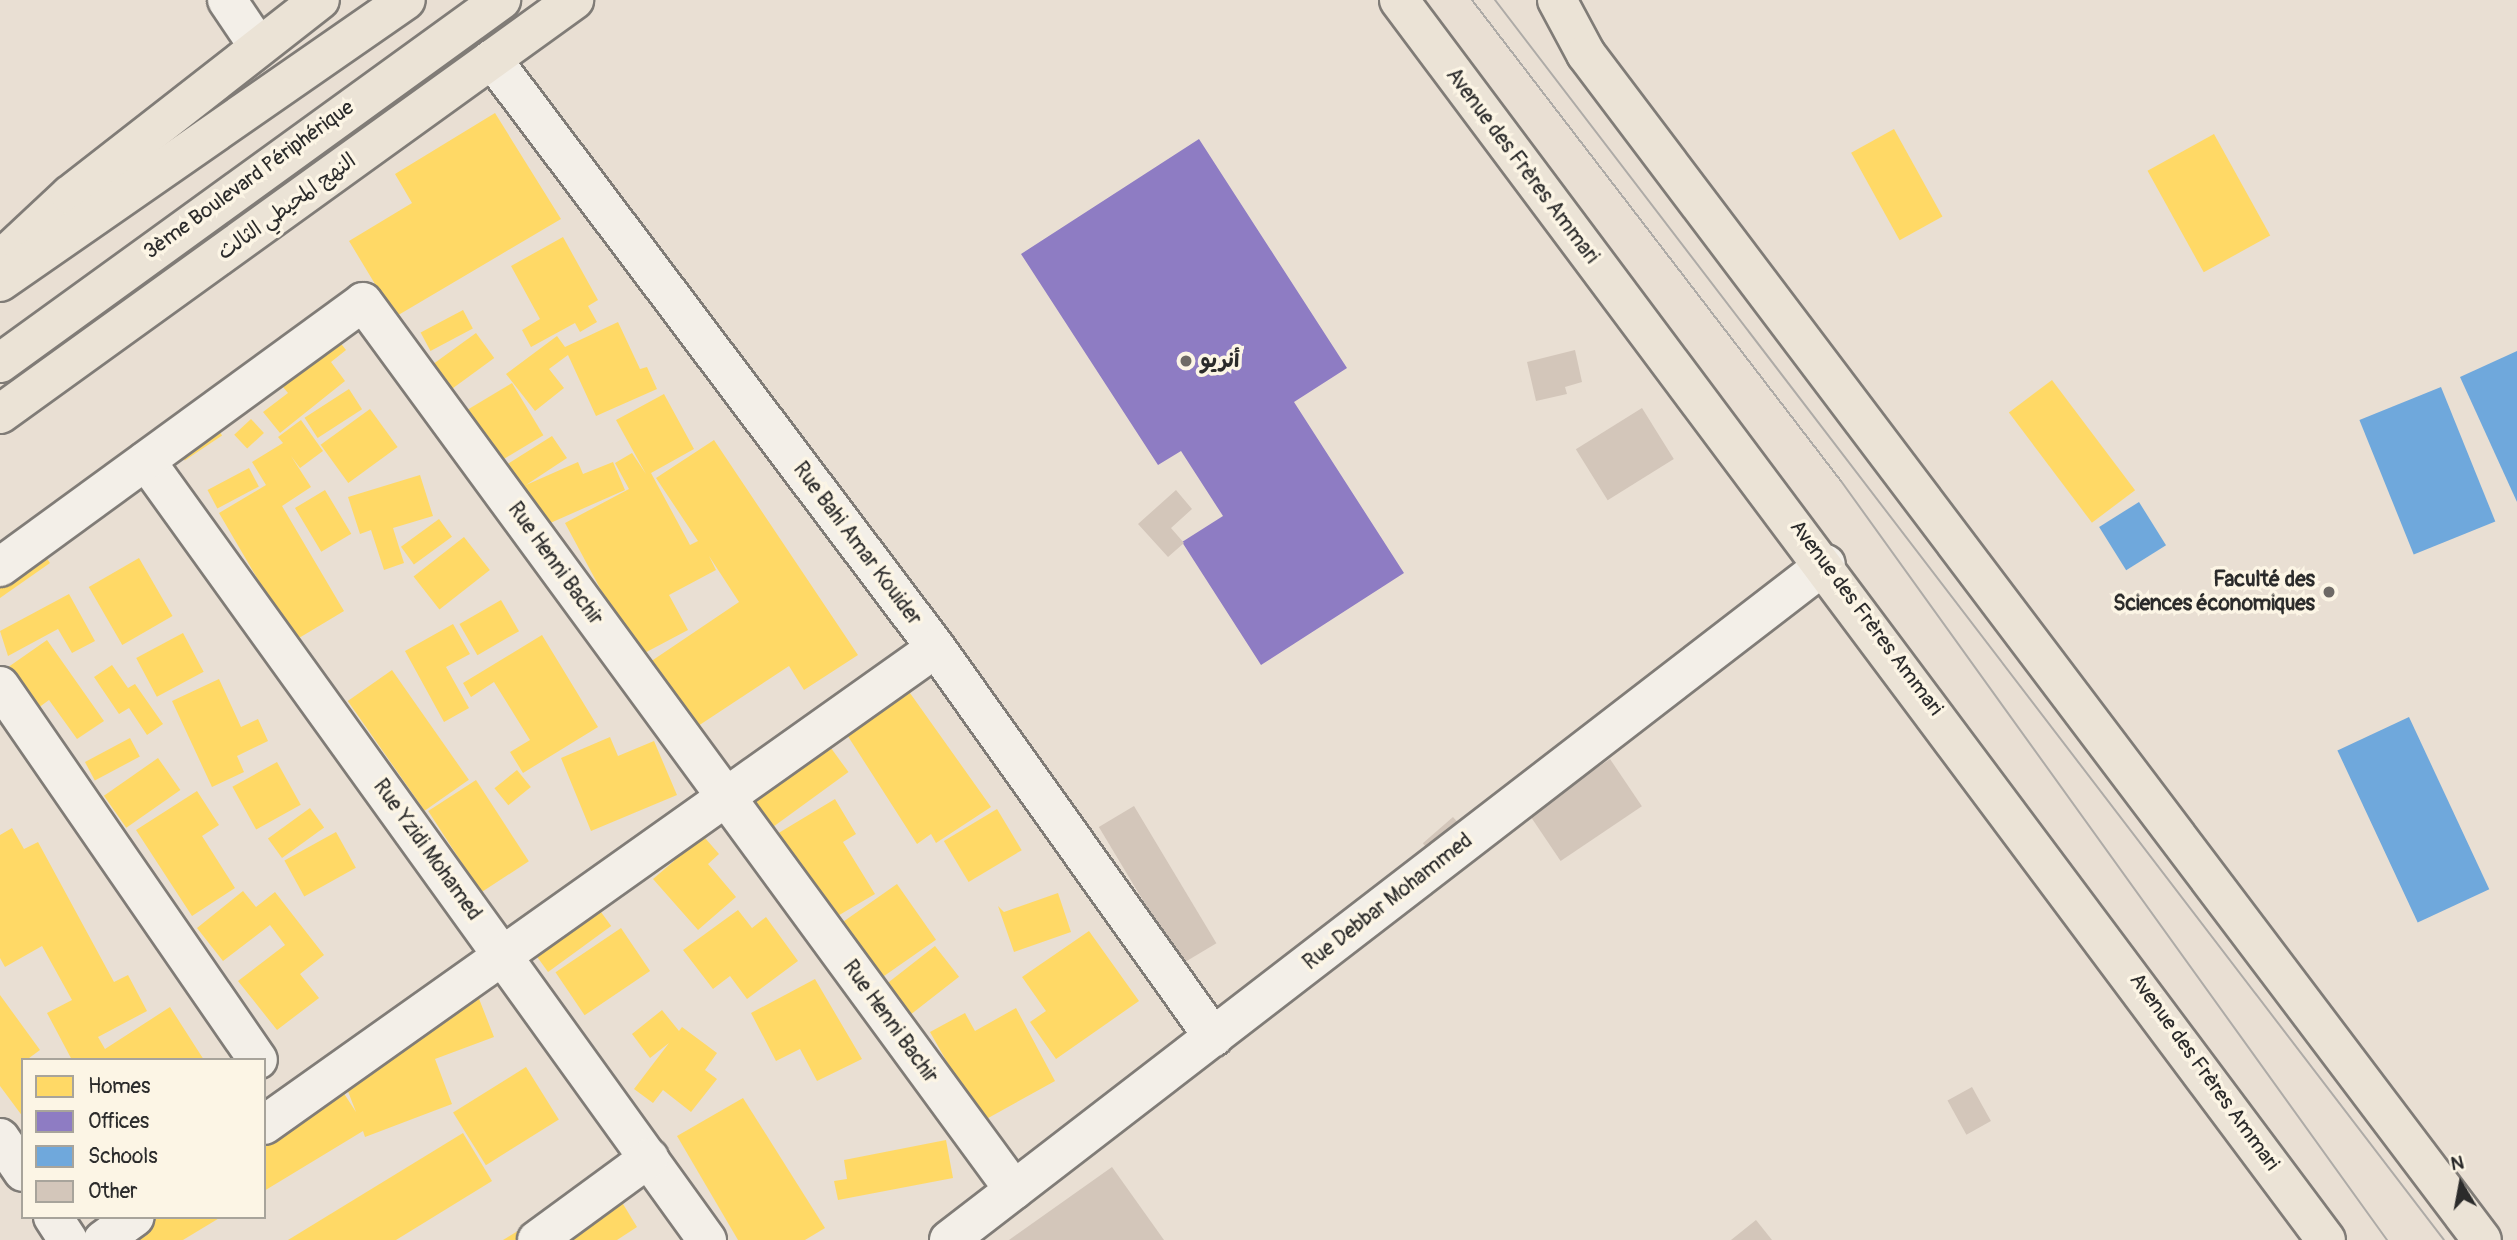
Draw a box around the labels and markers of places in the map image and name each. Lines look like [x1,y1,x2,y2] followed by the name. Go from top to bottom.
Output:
[1200,348,1239,374] place label: أنريو
[1178,353,1194,369] marker: أنريو
[2113,567,2315,617] place label: Faculté des Sciences économiques
[2321,584,2337,600] marker: Faculté des Sciences économiques

